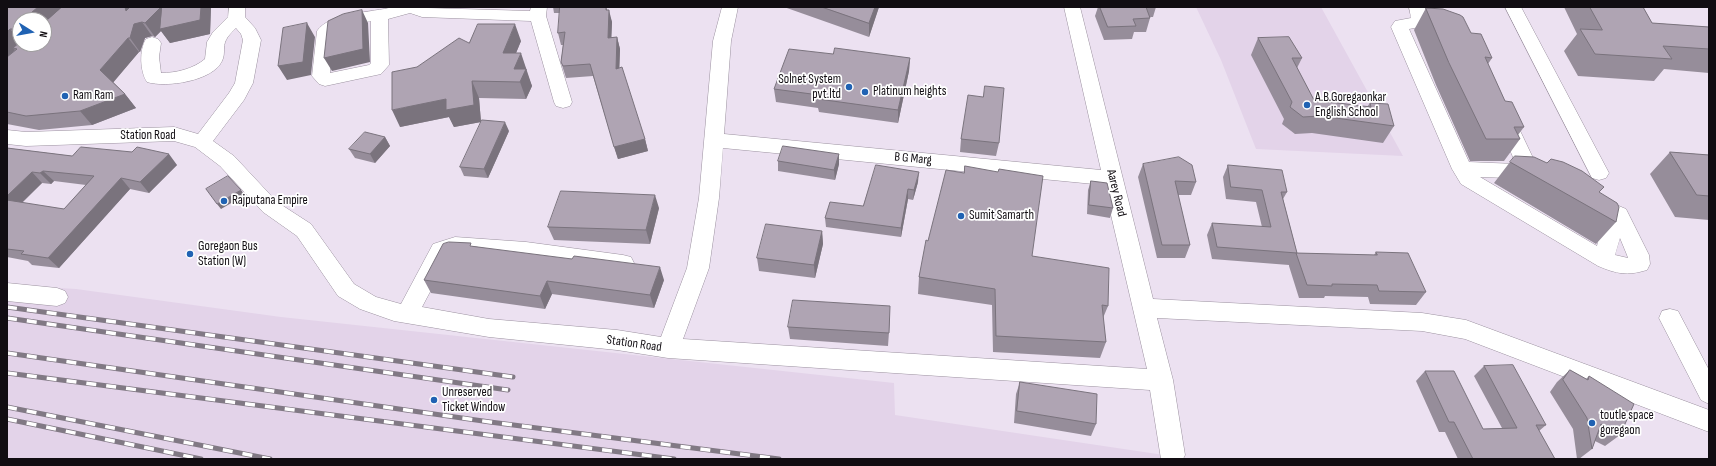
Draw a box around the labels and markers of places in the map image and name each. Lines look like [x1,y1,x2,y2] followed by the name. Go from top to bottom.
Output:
[778,72,841,103] place label: Solnet System pvt.ltd
[844,82,854,92] marker: Solnet System pvt.ltd
[873,84,946,100] place label: Platinum heights
[860,87,870,97] marker: Platinum heights
[73,88,113,104] place label: Ram Ram
[1315,90,1386,121] place label: A.B.Goregaonkar English School
[60,91,70,101] marker: Ram Ram
[1302,100,1312,110] marker: A.B.Goregaonkar English School
[232,193,308,209] place label: Rajputana Empire
[219,196,229,206] marker: Rajputana Empire
[969,208,1034,224] place label: Sumit Samarth
[956,211,966,221] marker: Sumit Samarth
[198,239,258,270] place label: Goregaon Bus Station (W)
[185,249,195,259] marker: Goregaon Bus Station (W)
[442,385,505,416] place label: Unreserved Ticket Window
[429,395,439,405] marker: Unreserved Ticket Window
[1600,408,1654,439] place label: toutle space goregaon
[1587,418,1597,428] marker: toutle space goregaon

